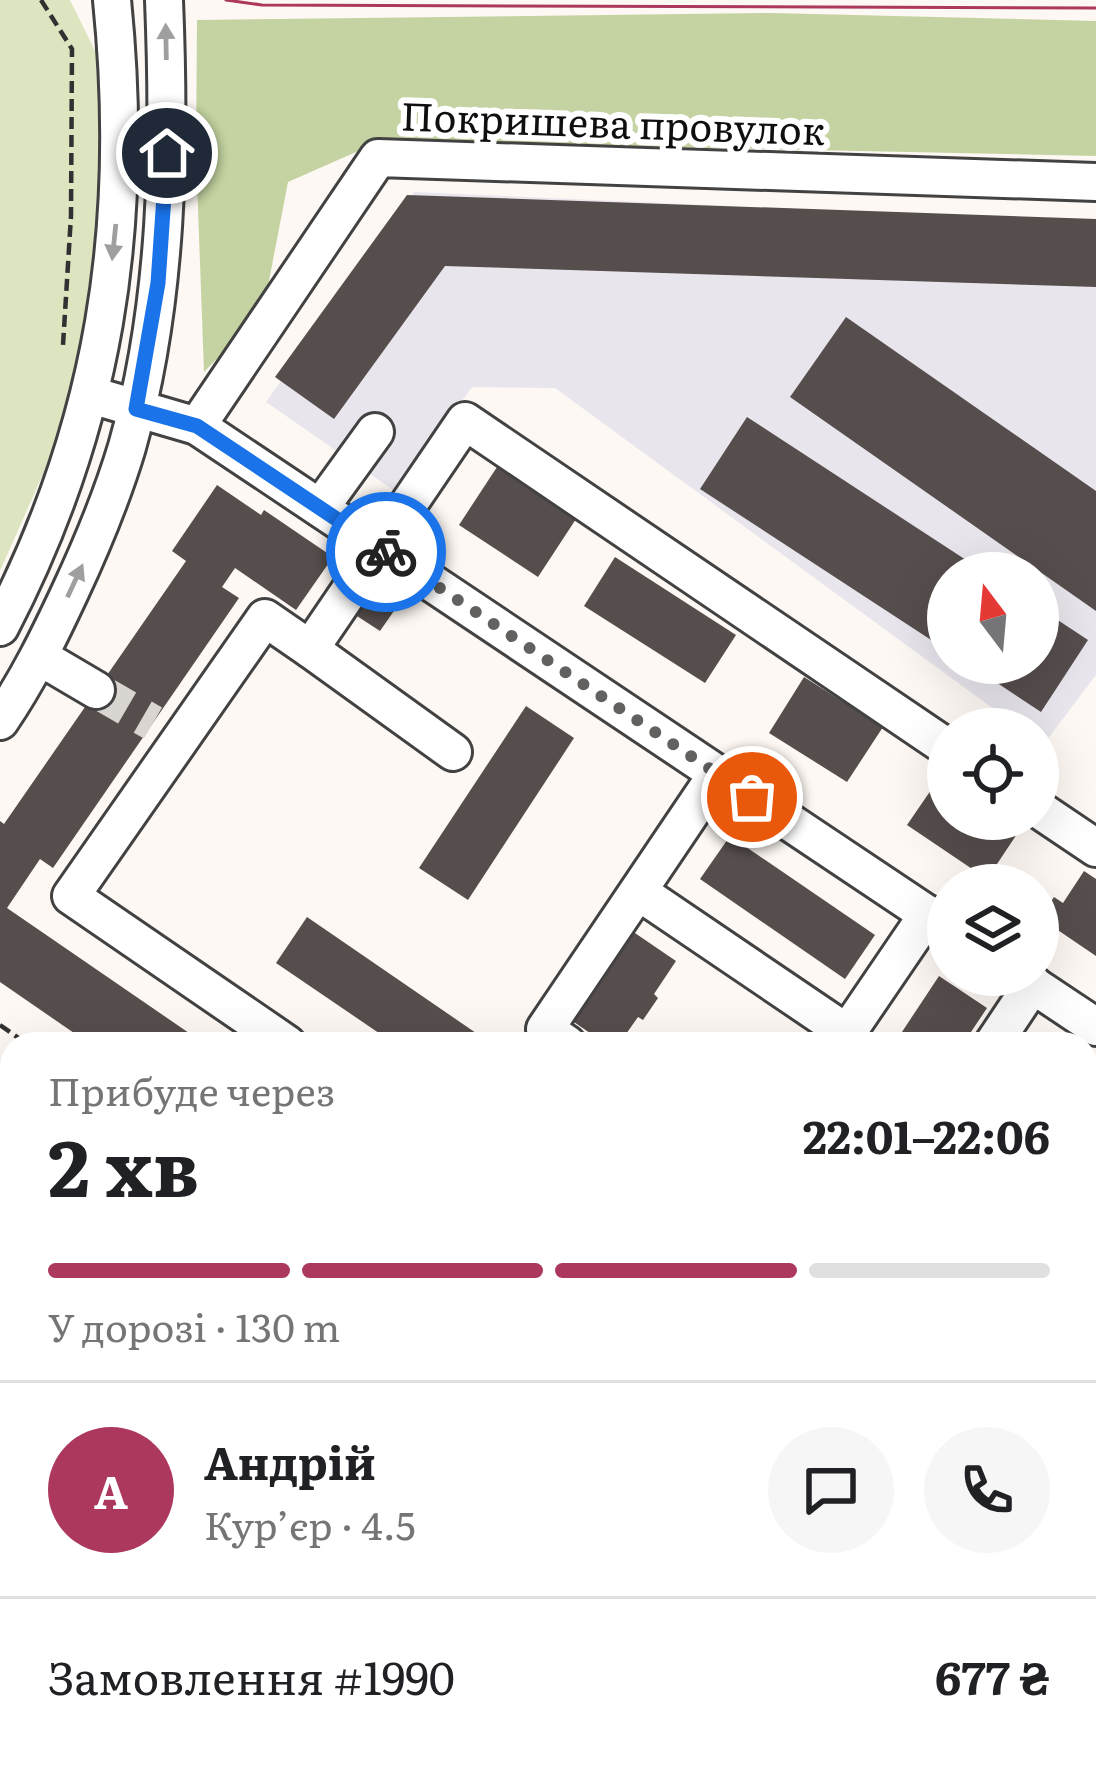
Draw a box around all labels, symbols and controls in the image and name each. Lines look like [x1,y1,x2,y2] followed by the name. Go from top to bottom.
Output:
[156,22,175,60] one-way arrow
[400,85,826,157] street label: Покришева провулок
[116,102,218,204] pin
[134,120,200,186] icon: home
[105,224,124,262] one-way arrow
[326,492,446,612] courier
[353,519,419,585] icon: bike
[927,552,1059,684] north arrow
[927,552,1059,996] map controls
[65,563,85,598] one-way arrow
[927,708,1059,840] button: locate
[701,746,803,848] pin
[719,764,785,830] icon: bag
[927,864,1059,996] button: layers
[48,1060,335,1118] text: Прибуде через
[803,1101,1050,1168] text: 22:01–22:06
[48,1105,199,1221] text: 2 хв
[48,1296,340,1354] text: У дорозі · 130 m
[204,1427,376,1494] text: Андрій
[768,1427,894,1553] button: chat
[924,1427,1050,1553] button: phone
[94,1456,128,1523] text: А
[204,1494,416,1552] text: Кур’єр · 4.5
[48,1642,455,1709] text: Замовлення #1990
[935,1642,1050,1709] text: 677 ₴

